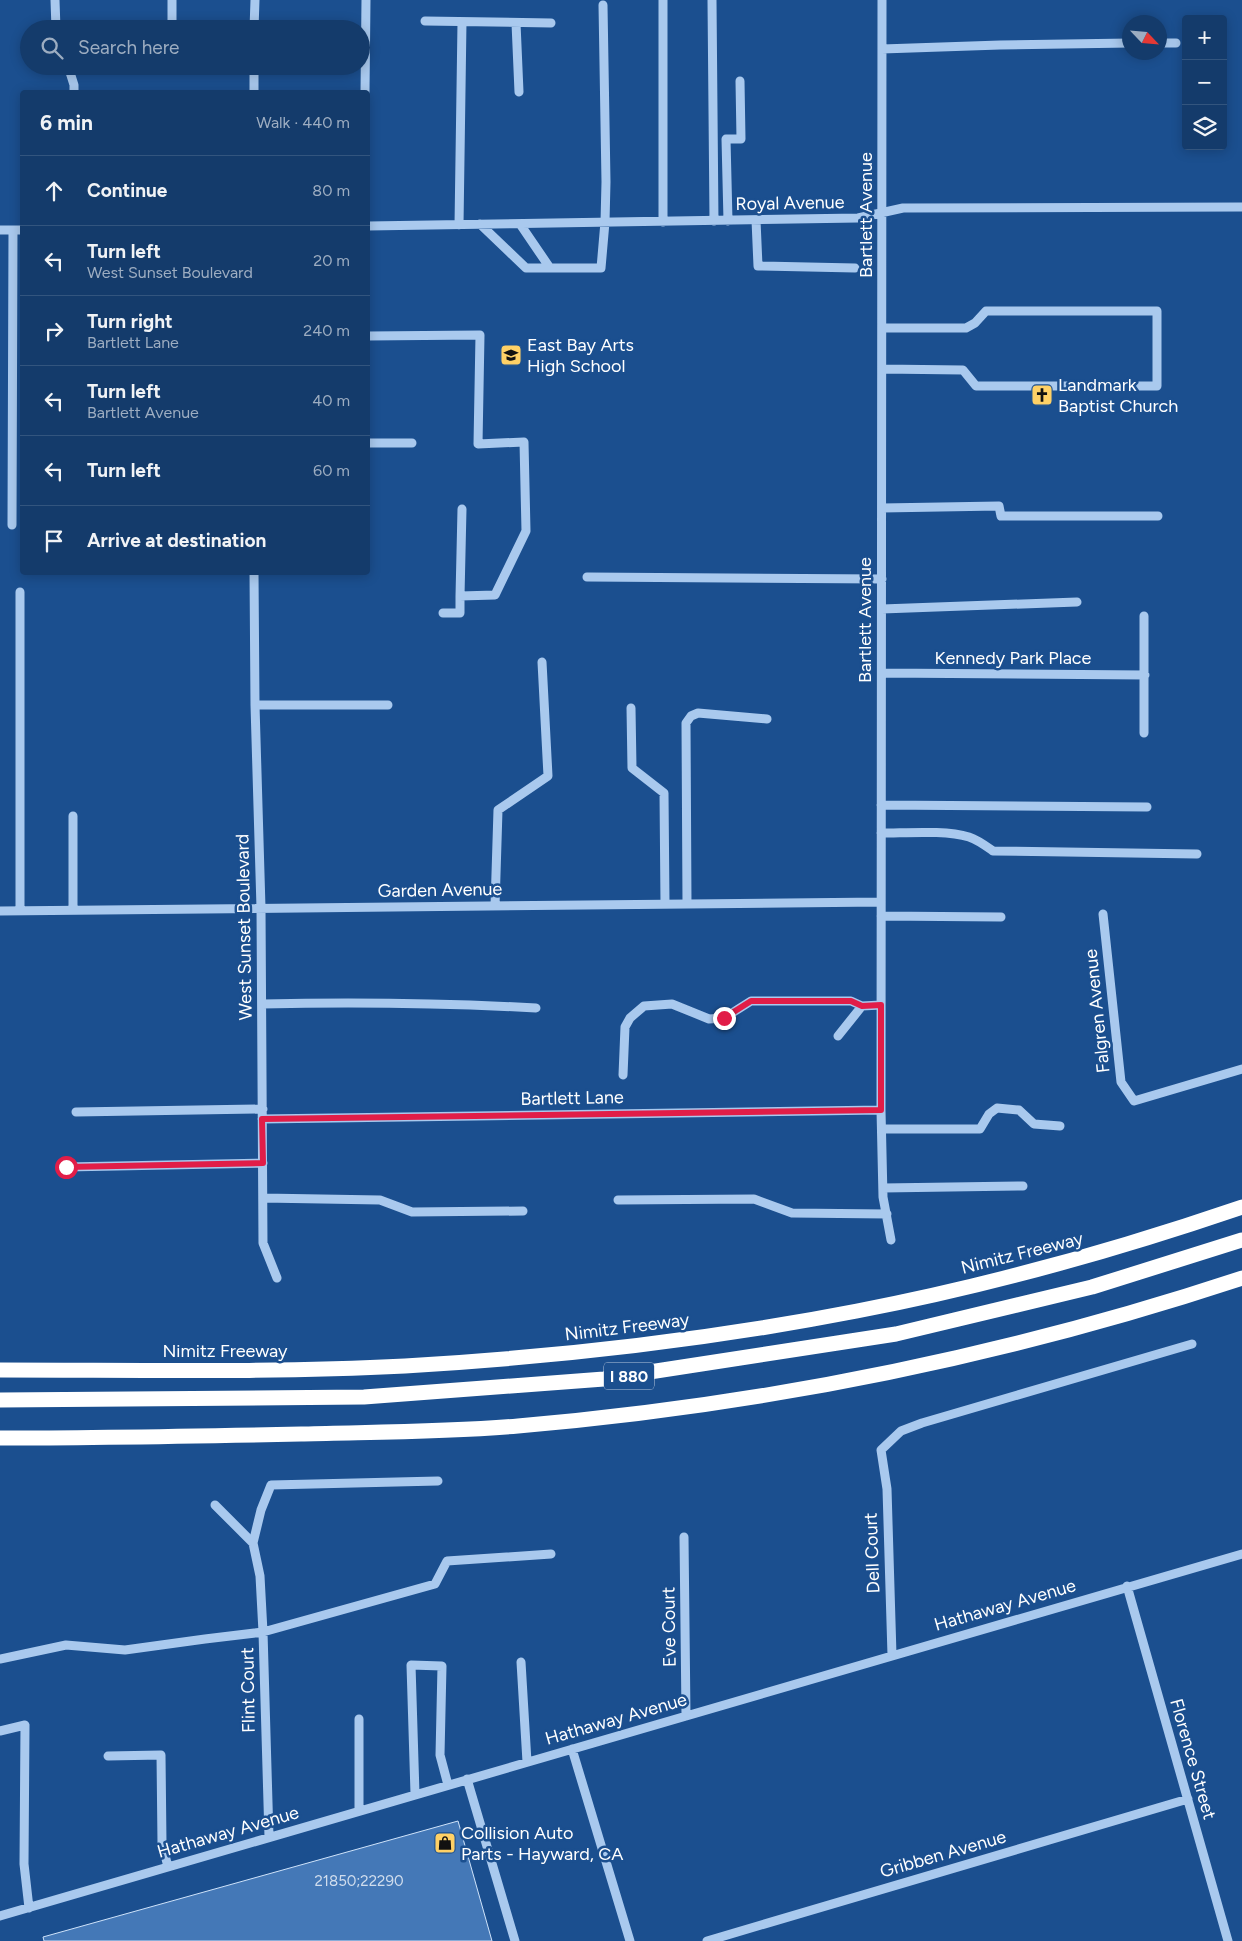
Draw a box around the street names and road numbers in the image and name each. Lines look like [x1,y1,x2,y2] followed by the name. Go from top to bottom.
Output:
[855,152,877,278] street label: Bartlett Avenue
[735,191,845,215] street label: Royal Avenue
[854,557,876,683] street label: Bartlett Avenue
[935,647,1092,669] street label: Kennedy Park Place
[231,834,257,1020] street label: West Sunset Boulevard
[377,878,503,902] street label: Garden Avenue
[1080,948,1114,1074] street label: Falgren Avenue
[520,1086,624,1110] street label: Bartlett Lane
[959,1227,1086,1279] street label: Nimitz Freeway
[564,1308,691,1346] street label: Nimitz Freeway
[162,1340,288,1362] street label: Nimitz Freeway
[604,1362,654,1390] road number: I 880
[860,1512,884,1594] street label: Dell Court
[932,1574,1079,1636] street label: Hathaway Avenue
[657,1586,681,1667] street label: Eve Court
[236,1647,260,1733] street label: Flint Court
[543,1688,690,1750] street label: Hathaway Avenue
[1165,1696,1221,1822] street label: Florence Street
[155,1801,302,1863] street label: Hathaway Avenue
[877,1825,1009,1883] street label: Gribben Avenue

